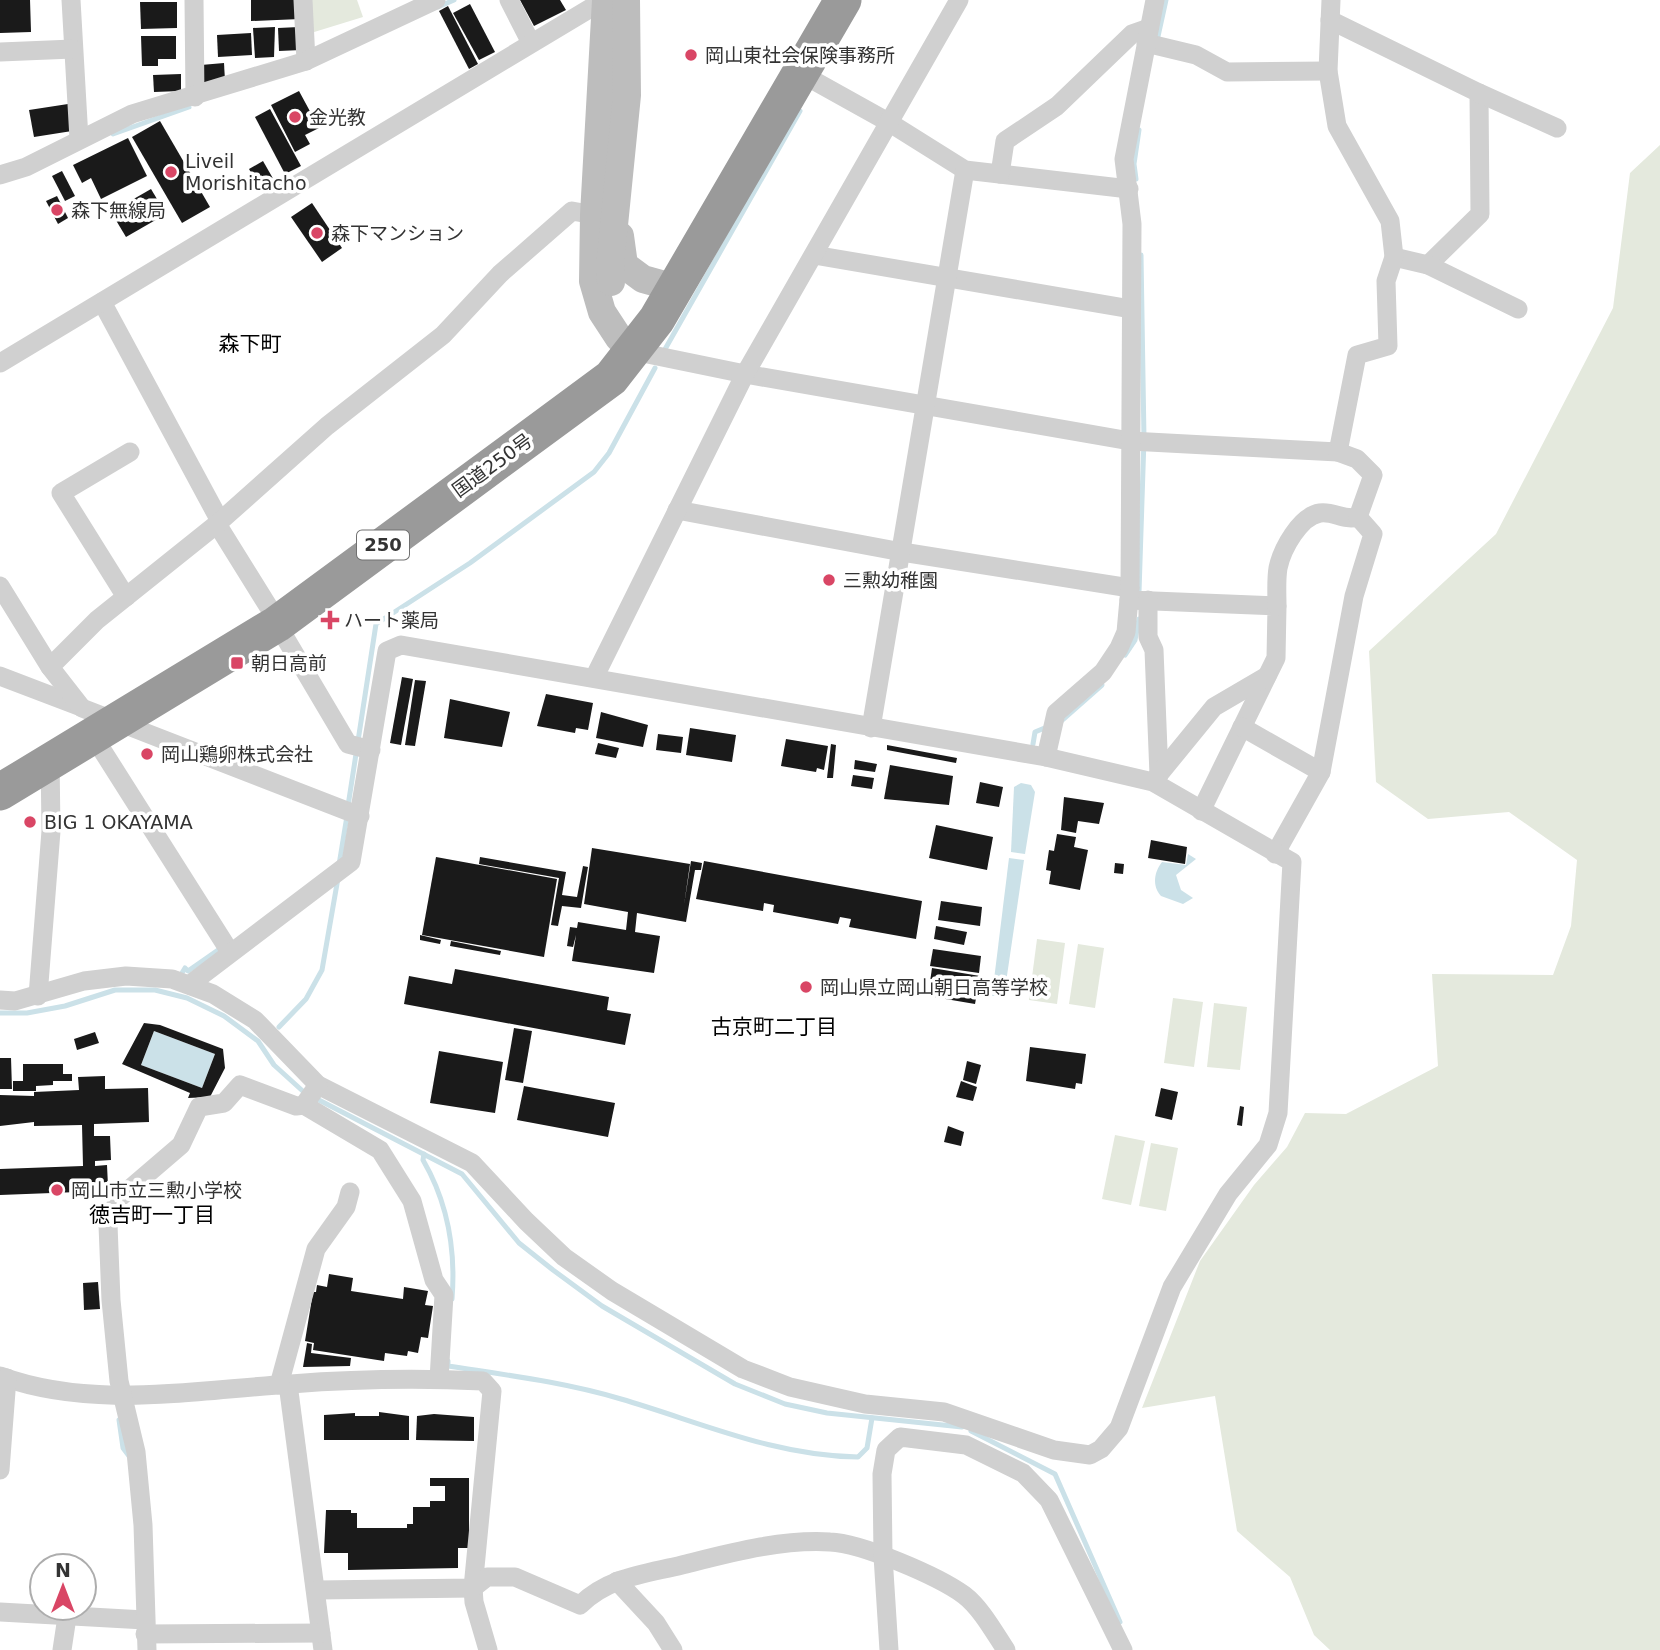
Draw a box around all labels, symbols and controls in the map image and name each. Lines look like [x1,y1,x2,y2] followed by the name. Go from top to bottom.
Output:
[705,44,895,66] place label: 岡山東社会保険事務所
[683,47,699,63] marker: 岡山東社会保険事務所
[309,106,366,128] place label: 金光教
[287,109,303,125] marker: 金光教
[185,150,307,194] place label: Liveil Morishitacho
[163,164,179,180] marker: Liveil Morishitacho
[71,199,166,221] place label: 森下無線局
[49,202,65,218] marker: 森下無線局
[331,222,464,244] place label: 森下マンション
[309,225,325,241] marker: 森下マンション
[219,332,282,356] district label: 森下町
[448,429,536,501] street label: 国道250号
[357,530,409,560] road number: 250
[843,569,938,591] place label: 三勲幼稚園
[821,572,837,588] marker: 三勲幼稚園
[344,609,439,631] place label: ハート薬局
[322,612,338,628] marker: ハート薬局
[251,652,327,674] place label: 朝日高前
[229,655,245,671] marker: 朝日高前
[161,743,313,765] place label: 岡山鶏卵株式会社
[139,746,155,762] marker: 岡山鶏卵株式会社
[44,811,193,833] place label: BIG 1 OKAYAMA
[22,814,38,830] marker: BIG 1 OKAYAMA
[820,976,1048,998] place label: 岡山県立岡山朝日高等学校
[798,979,814,995] marker: 岡山県立岡山朝日高等学校
[711,1015,837,1039] district label: 古京町二丁目
[71,1179,242,1201] place label: 岡山市立三勲小学校
[49,1182,65,1198] marker: 岡山市立三勲小学校
[89,1203,215,1227] district label: 徳吉町一丁目
[28,1552,98,1622] north arrow
[55,1559,71,1581] text: N

